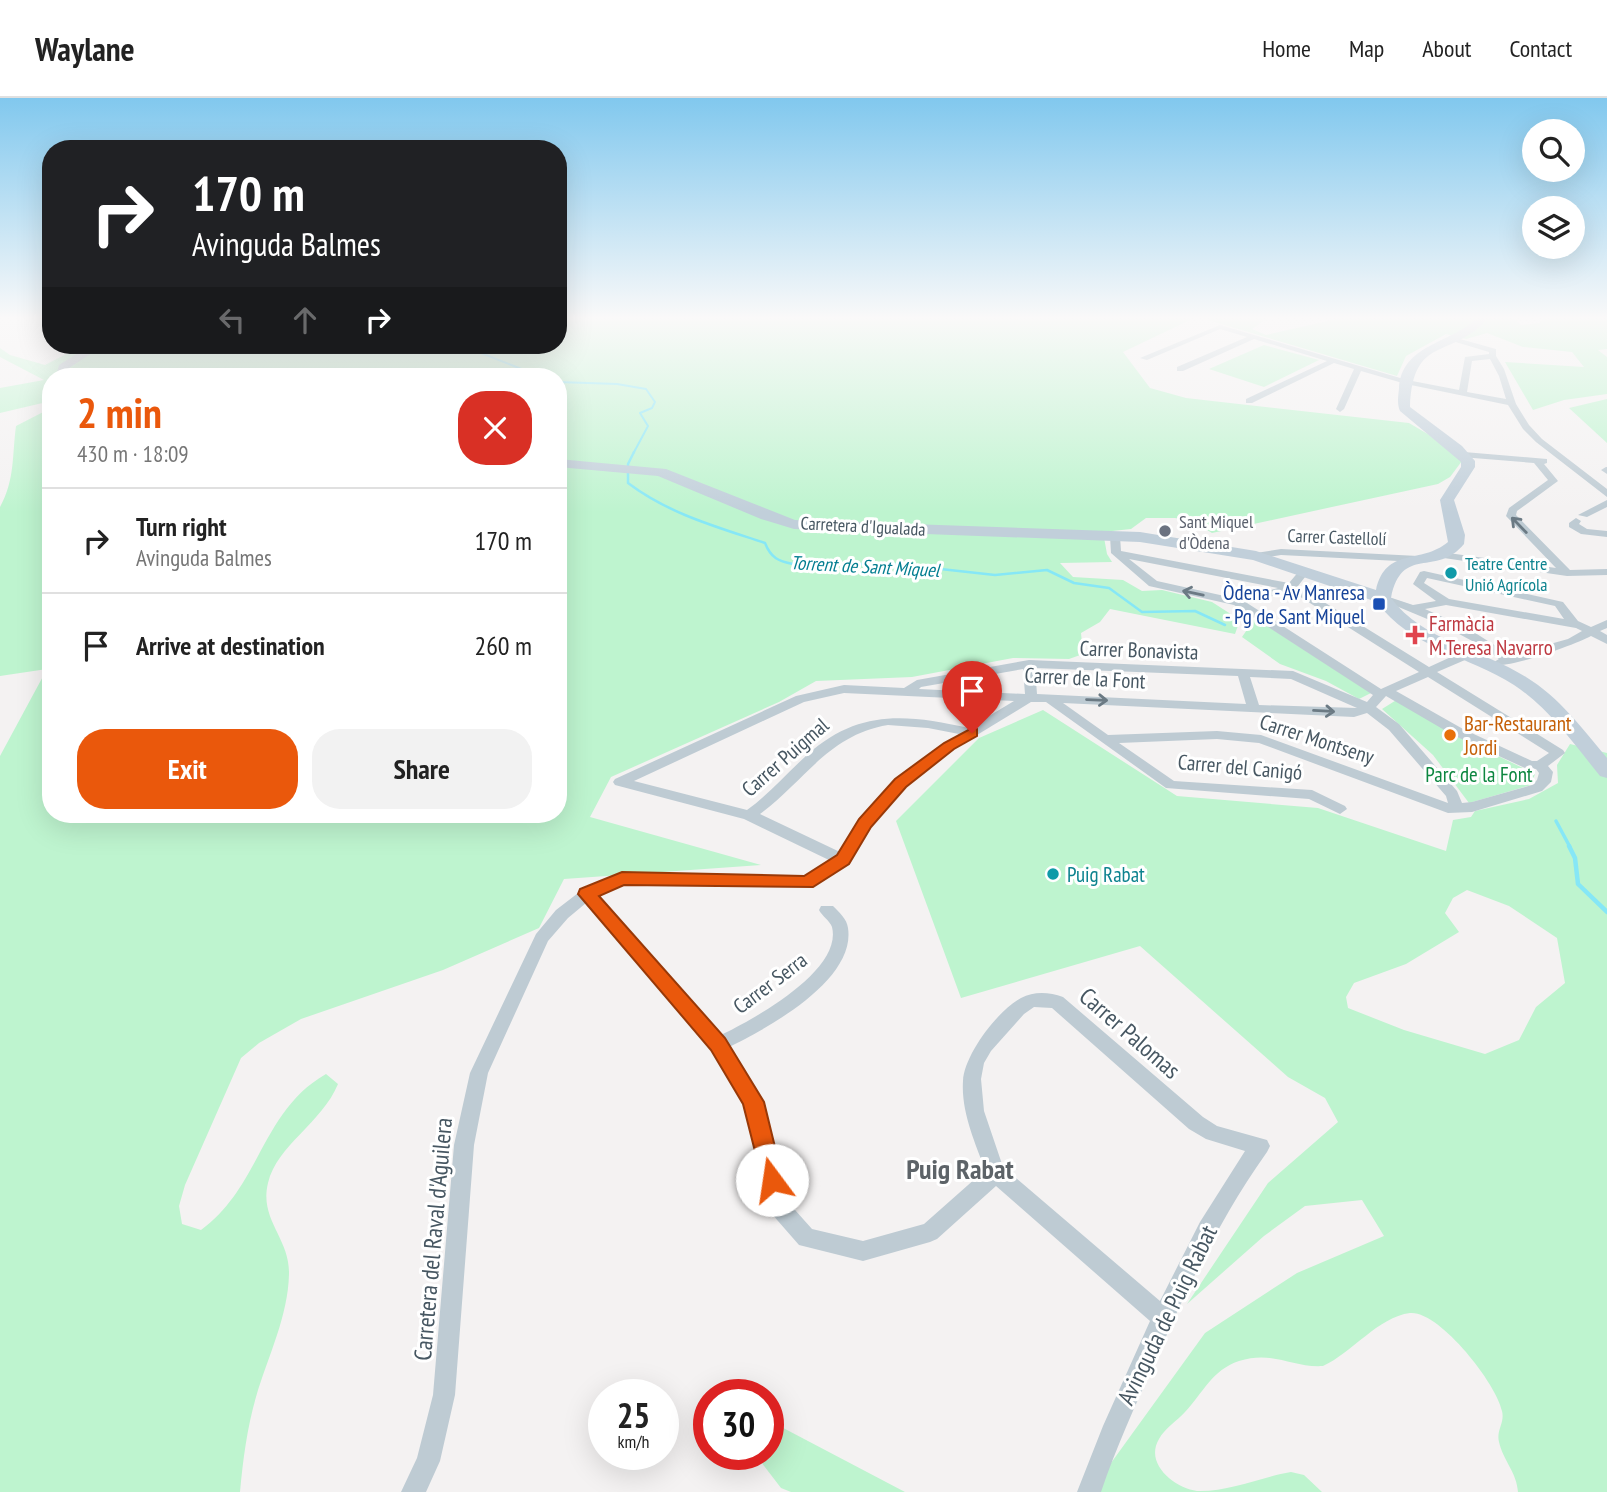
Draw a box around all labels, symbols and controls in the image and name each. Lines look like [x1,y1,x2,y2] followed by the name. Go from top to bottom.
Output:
[35,27,135,70] text: Waylane
[1262,33,1311,64] text: Home
[1349,33,1384,64] text: Map
[1422,33,1471,64] text: About
[1509,33,1572,64] text: Contact
[1522,119,1585,259] map controls
[1522,119,1585,182] button: search
[192,161,305,225] text: 170 m
[77,168,168,259] icon: right
[1522,196,1585,259] button: layers
[192,223,381,265] text: Avinguda Balmes
[213,301,251,339] icon: left
[286,301,324,339] icon: ahead
[359,301,397,339] icon: right
[77,385,162,440] text: 2 min
[458,391,532,465] button: close
[77,439,189,468] text: 430 m · 18:09
[136,510,227,543] text: Turn right
[1179,510,1254,554] place label: Sant Miquel d'Òdena
[800,511,926,541] street label: Carretera d'Igualada
[1511,516,1528,533] one-way arrow
[77,522,115,560] icon: right
[1157,523,1173,539] marker: Sant Miquel d'Òdena
[474,524,532,557] text: 170 m
[1287,524,1387,550] street label: Carrer Castellolí
[136,543,272,572] text: Avinguda Balmes
[790,550,942,582] water label: Torrent de Sant Miquel
[1465,552,1548,596] place label: Teatre Centre Unió Agrícola
[1443,565,1459,581] marker: Teatre Centre Unió Agrícola
[1223,579,1365,630] place label: Òdena - Av Manresa - Pg de Sant Miquel
[1182,586,1205,600] one-way arrow
[1371,596,1387,612] marker: Òdena - Av Manresa - Pg de Sant Miquel
[1429,610,1553,661] place label: Farmàcia M.Teresa Navarro
[77,627,115,665] icon: arrive
[1407,627,1423,643] marker: Farmàcia M.Teresa Navarro
[136,629,325,662] text: Arrive at destination
[474,629,532,662] text: 260 m
[1079,634,1199,666] street label: Carrer Bonavista
[942,661,1002,733] pin
[1024,661,1146,695] street label: Carrer de la Font
[953,672,991,710] icon: arrive
[1085,693,1108,706] one-way arrow
[1312,705,1335,718] one-way arrow
[1256,708,1378,770] street label: Carrer Montseny
[1463,710,1572,761] place label: Bar-Restaurant Jordi
[736,712,834,802] street label: Carrer Puigmal
[1442,727,1458,743] marker: Bar-Restaurant Jordi
[77,729,298,809] button: Exit
[312,729,532,809] button: Share
[1177,748,1303,786] street label: Carrer del Canigó
[1425,761,1533,788] park label: Parc de la Font
[1067,861,1145,888] place label: Puig Rabat
[1045,866,1061,882] marker: Puig Rabat
[728,946,812,1020] street label: Carrer Serra
[1073,981,1187,1085] street label: Carrer Palomas
[407,1116,459,1362] street label: Carretera del Raval d'Aguilera
[735,1143,809,1217] position arrow
[906,1150,1014,1187] district label: Puig Rabat
[1110,1220,1224,1410] street label: Avinguda de Puig Rabat
[693,1379,784,1470] speed limit sign: 30
[617,1392,650,1438] text: 25
[618,1430,649,1453] text: km/h

